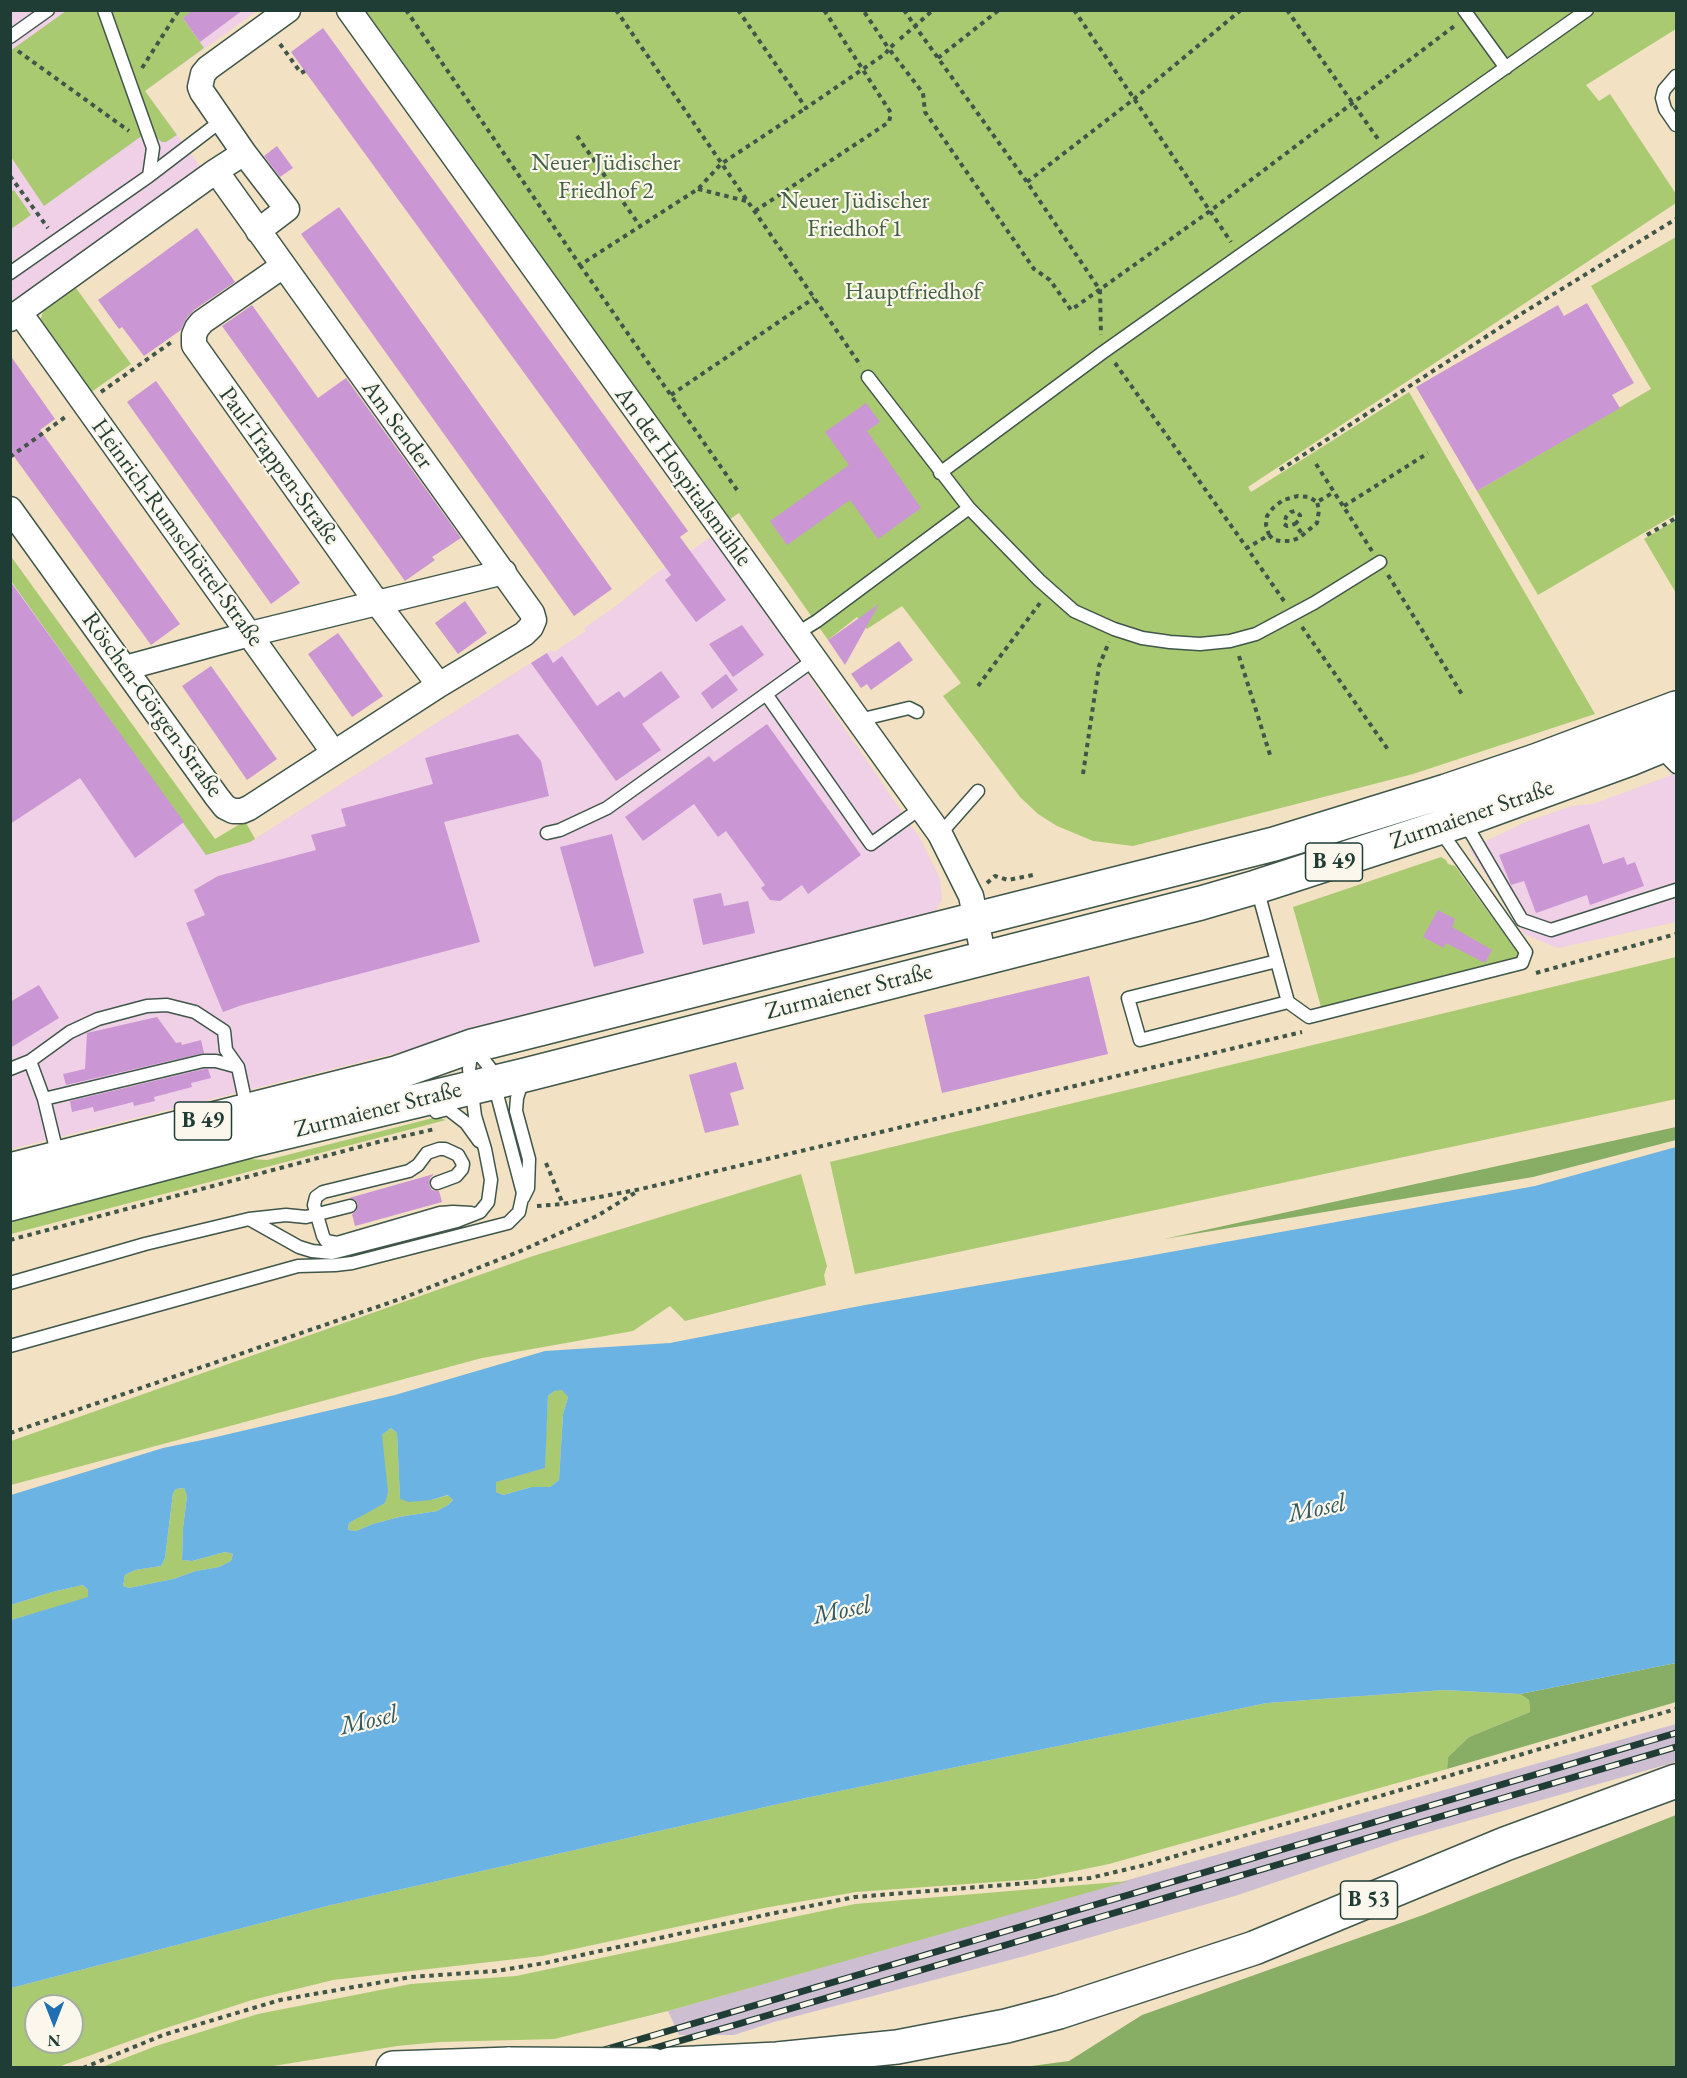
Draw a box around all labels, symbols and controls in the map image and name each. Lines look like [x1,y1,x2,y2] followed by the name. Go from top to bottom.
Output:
[531,149,681,205] park label: Neuer Jüdischer Friedhof 2
[780,187,930,243] park label: Neuer Jüdischer Friedhof 1
[845,278,981,306] park label: Hauptfriedhof
[355,375,439,475] street label: Am Sender
[608,381,758,573] street label: An der Hospitalsmühle
[212,382,346,550] street label: Paul-Trappen-Straße
[85,413,269,653] street label: Heinrich-Rumschöttel-Straße
[75,607,229,803] street label: Röschen-Görgen-Straße
[1386,774,1558,856] street label: Zurmaiener Straße
[1306,843,1362,881] road number: B 49
[762,957,936,1027] street label: Zurmaiener Straße
[291,1075,465,1145] street label: Zurmaiener Straße
[174,1102,232,1140] road number: B 49
[1285,1488,1349,1530] water label: Mosel
[810,1590,874,1632] water label: Mosel
[337,1699,401,1743] water label: Mosel
[1340,1881,1398,1919] road number: B 53
[24,1994,84,2054] north arrow
[48,2030,60,2051] text: N

